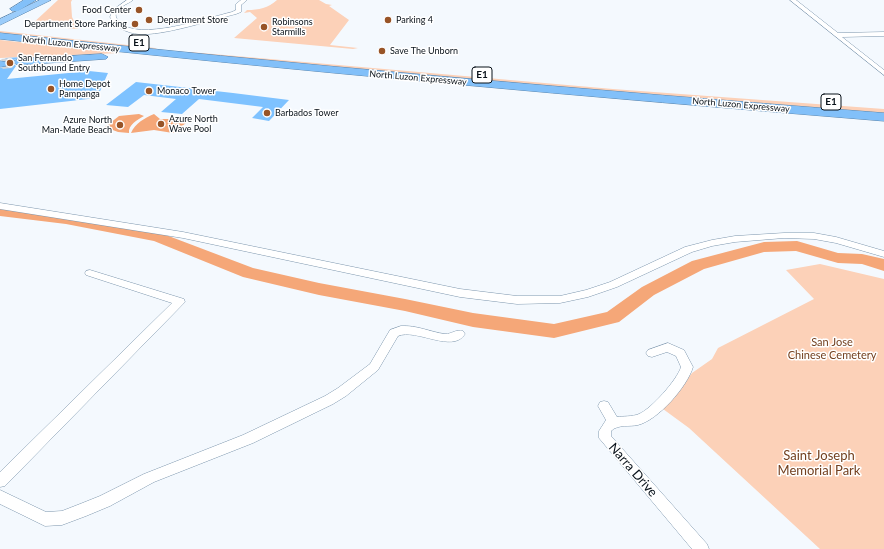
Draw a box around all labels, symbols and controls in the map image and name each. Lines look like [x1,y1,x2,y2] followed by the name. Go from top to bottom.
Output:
[82,5,131,15] place label: Food Center
[134,5,144,15] marker: Food Center
[144,15,154,25] marker: Department Store
[157,15,228,25] place label: Department Store
[383,15,393,25] marker: Parking 4
[396,15,433,25] place label: Parking 4
[272,17,313,38] place label: Robinsons Starmills
[24,19,127,29] place label: Department Store Parking
[130,19,140,29] marker: Department Store Parking
[259,22,269,32] marker: Robinsons Starmills
[22,34,120,54] street label: North Luzon Expressway
[129,35,149,51] road number: E1
[377,46,387,56] marker: Save The Unborn
[390,46,458,56] place label: Save The Unborn
[18,53,90,74] place label: San Fernando Southbound Entry
[5,58,15,68] marker: San Fernando Southbound Entry
[472,67,492,83] road number: E1
[369,68,467,88] street label: North Luzon Expressway
[59,79,110,100] place label: Home Depot Pampanga
[46,84,56,94] marker: Home Depot Pampanga
[144,86,154,96] marker: Monaco Tower
[157,86,216,96] place label: Monaco Tower
[821,94,841,110] road number: E1
[692,95,790,115] street label: North Luzon Expressway
[262,108,272,118] marker: Barbados Tower
[275,108,339,118] place label: Barbados Tower
[169,114,218,135] place label: Azure North Wave Pool
[42,115,112,136] place label: Azure North Man-Made Beach
[156,119,166,129] marker: Azure North Wave Pool
[115,120,125,130] marker: Azure North Man-Made Beach
[788,335,876,361] park label: San Jose Chinese Cemetery
[605,440,661,500] street label: Narra Drive
[778,448,860,479] park label: Saint Joseph Memorial Park

